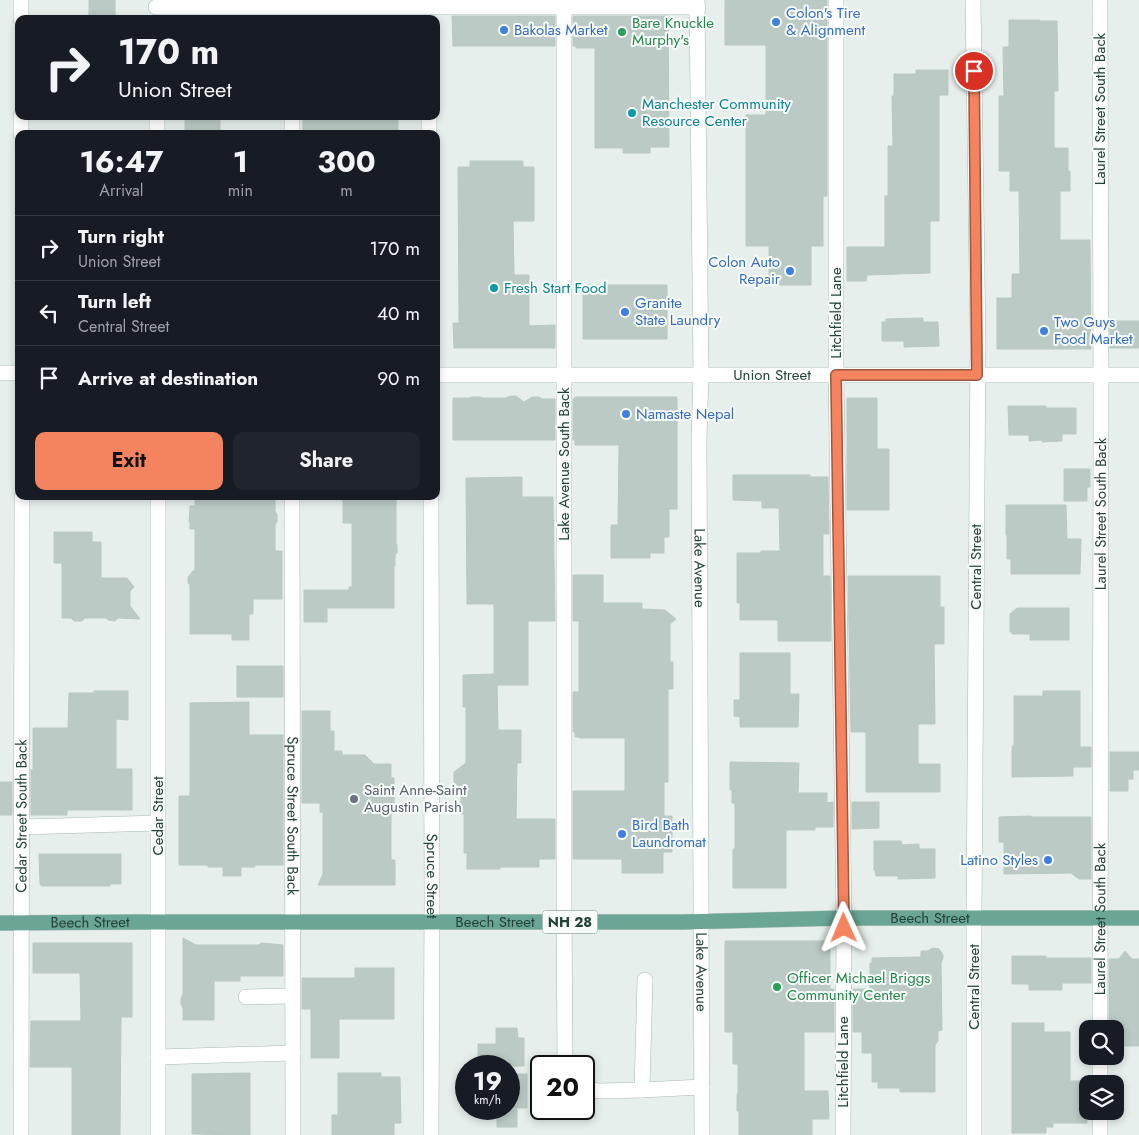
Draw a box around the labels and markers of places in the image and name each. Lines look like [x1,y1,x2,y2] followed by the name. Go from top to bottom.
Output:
[786,2,866,41] place label: Colon's Tire & Alignment
[632,12,714,51] place label: Bare Knuckle Murphy's
[770,16,782,28] marker: Colon's Tire & Alignment
[514,19,608,41] place label: Bakolas Market
[498,24,510,36] marker: Bakolas Market
[616,26,628,38] marker: Bare Knuckle Murphy's
[953,50,995,92] pin
[642,93,791,132] place label: Manchester Community Resource Center
[626,107,638,119] marker: Manchester Community Resource Center
[708,251,781,290] place label: Colon Auto Repair
[784,265,796,277] marker: Colon Auto Repair
[504,277,607,299] place label: Fresh Start Food
[488,282,500,294] marker: Fresh Start Food
[635,292,721,331] place label: Granite State Laundry
[619,306,631,318] marker: Granite State Laundry
[1054,311,1133,350] place label: Two Guys Food Market
[1038,325,1050,337] marker: Two Guys Food Market
[636,403,734,425] place label: Namaste Nepal
[620,408,632,420] marker: Namaste Nepal
[364,779,467,818] place label: Saint Anne-Saint Augustin Parish
[348,793,360,805] marker: Saint Anne-Saint Augustin Parish
[632,814,706,853] place label: Bird Bath Laundromat
[616,828,628,840] marker: Bird Bath Laundromat
[960,849,1038,871] place label: Latino Styles
[1042,854,1054,866] marker: Latino Styles
[787,967,930,1006] place label: Officer Michael Briggs Community Center
[771,981,783,993] marker: Officer Michael Briggs Community Center

